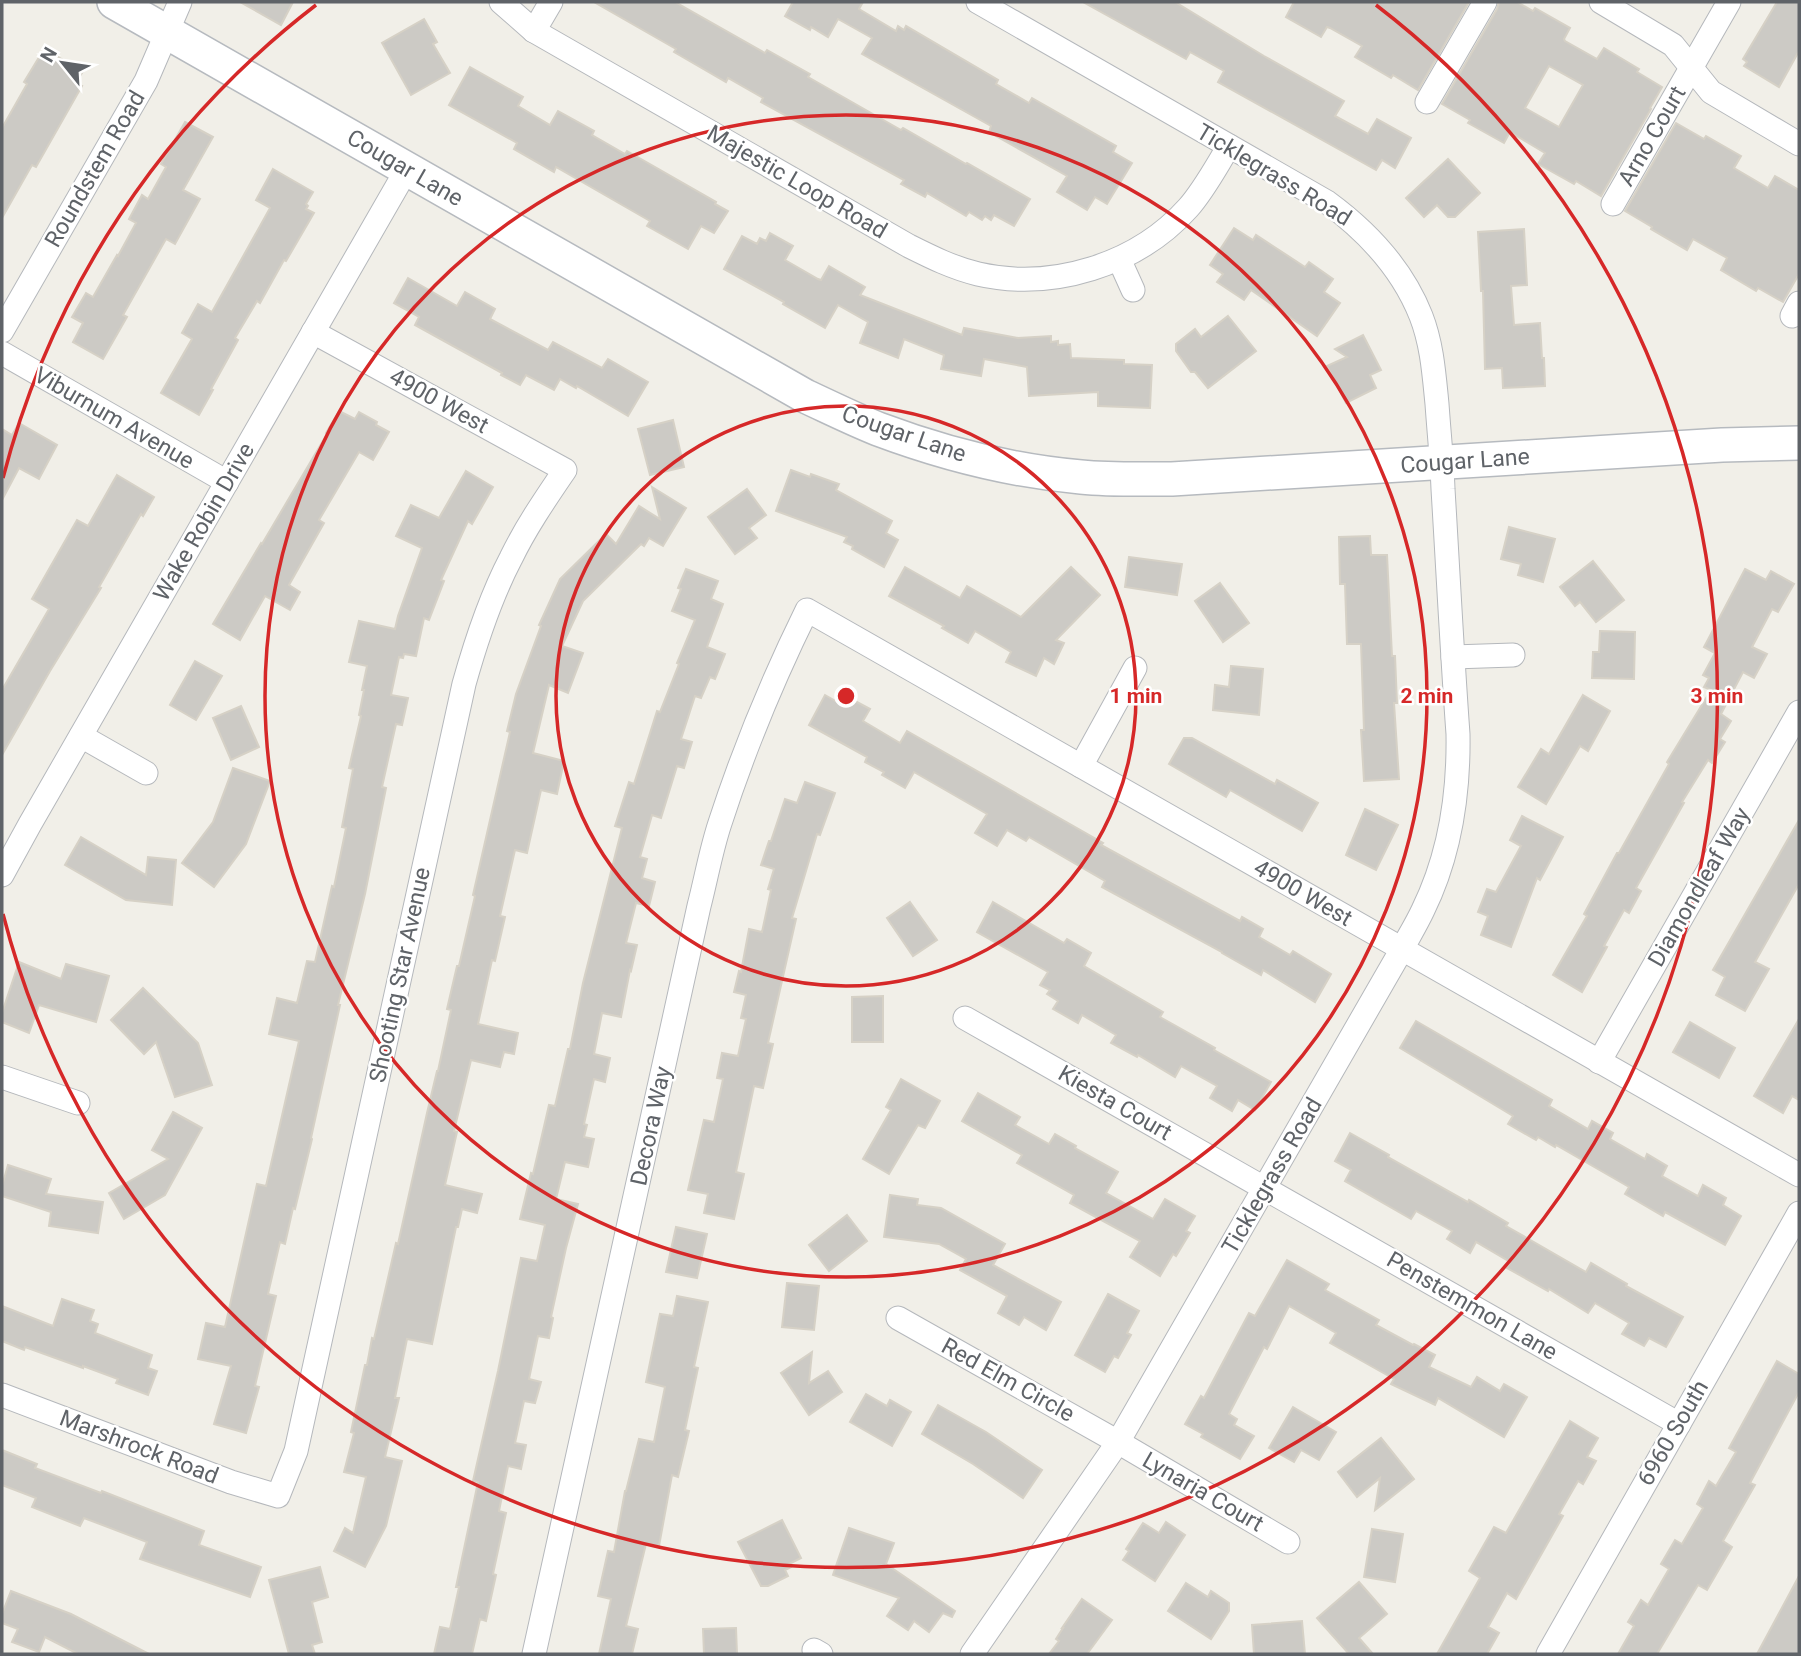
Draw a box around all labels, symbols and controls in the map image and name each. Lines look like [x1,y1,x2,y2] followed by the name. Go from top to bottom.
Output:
[28,28,98,98] north arrow
[35,43,62,66] text: N
[1613,81,1691,191] street label: Arno Court
[39,86,151,252] street label: Roundstem Road
[1192,118,1356,232] street label: Ticklegrass Road
[702,120,892,244] street label: Majestic Loop Road
[342,124,468,212] street label: Cougar Lane
[29,361,199,475] street label: Viburnum Avenue
[385,363,493,439] street label: 4900 West
[838,400,970,468] street label: Cougar Lane
[148,438,260,606] street label: Wake Robin Drive
[1399,443,1531,479] street label: Cougar Lane
[834,684,858,708] centre of rings
[1110,684,1162,708] text: 1 min
[1401,684,1453,708] text: 2 min
[1691,684,1743,708] text: 3 min
[1642,802,1756,971] street label: Diamondleaf Way
[1249,854,1357,932] street label: 4900 West
[364,865,436,1085] street label: Shooting Star Avenue
[1053,1060,1177,1146] street label: Kiesta Court
[625,1064,677,1188] street label: Decora Way
[1216,1093,1328,1259] street label: Ticklegrass Road
[1382,1246,1562,1366] street label: Penstemmon Lane
[937,1332,1079,1428] street label: Red Elm Circle
[1632,1376,1714,1490] street label: 6960 South
[56,1404,222,1490] street label: Marshrock Road
[1138,1446,1268,1538] street label: Lynaria Court

